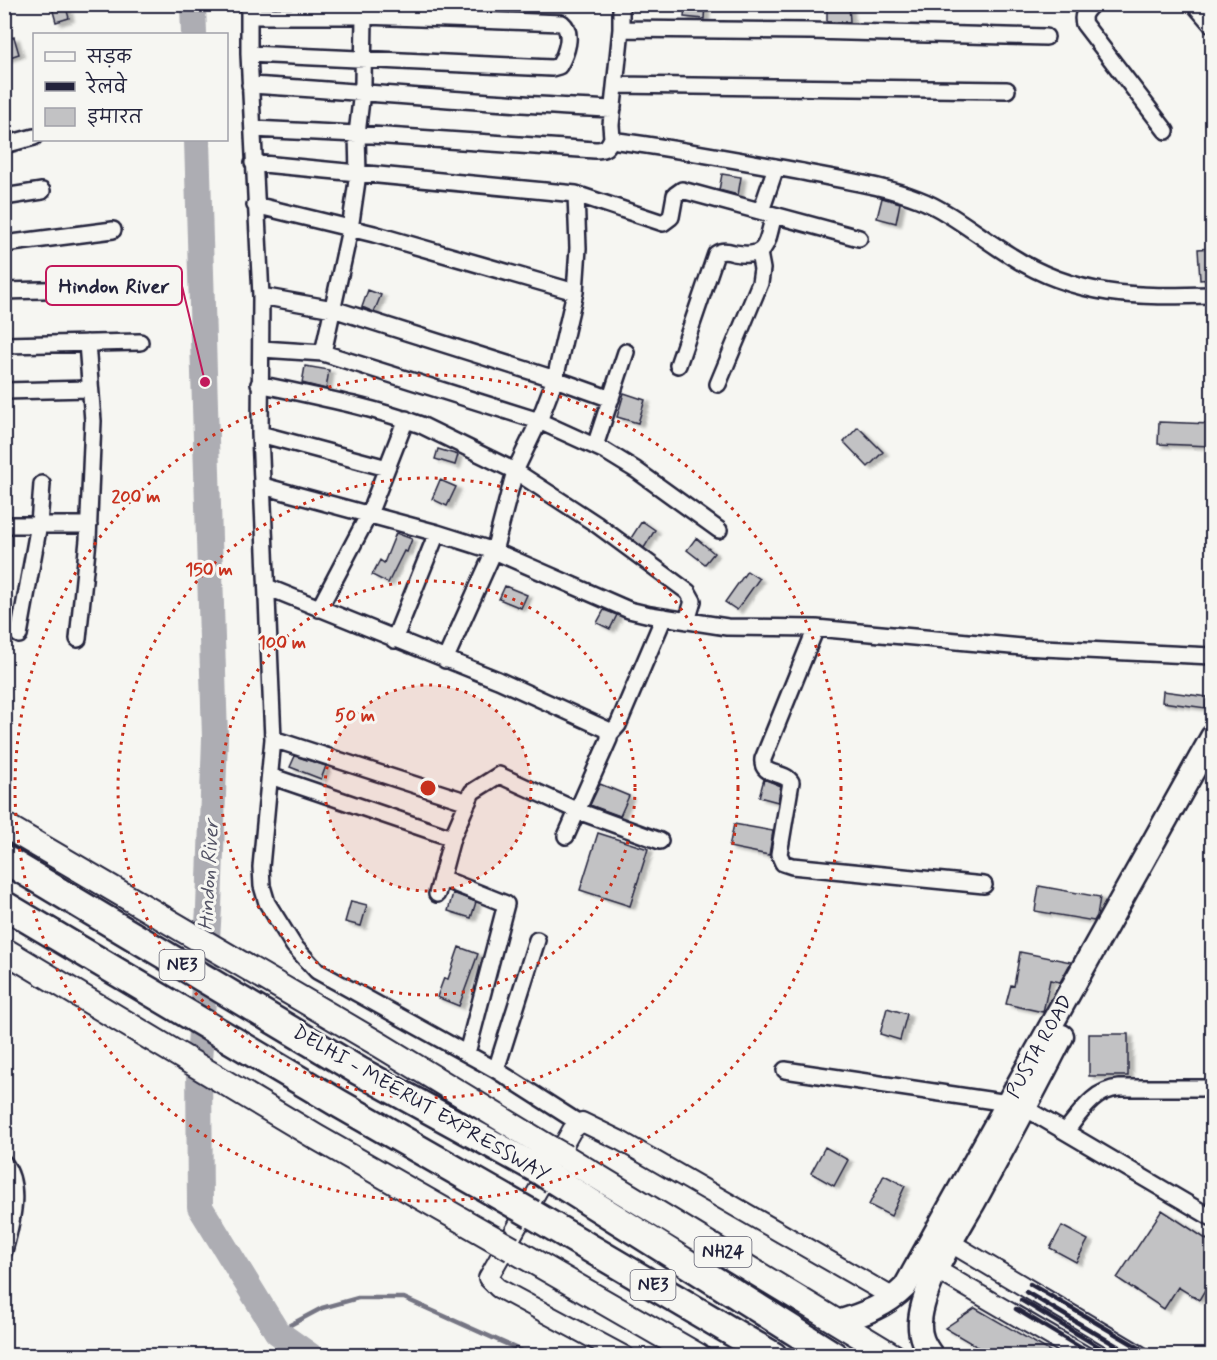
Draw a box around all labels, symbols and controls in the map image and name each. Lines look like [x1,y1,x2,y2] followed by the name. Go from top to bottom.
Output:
[33,33,228,141] legend
[86,46,132,70] text: सड़क
[85,71,128,100] text: रेलवे
[87,106,143,130] text: इमारत
[46,266,182,305] callout: Hindon River
[58,273,170,301] text: Hindon River
[111,485,161,509] text: 200 m
[185,558,233,582] text: 150 m
[258,631,306,655] text: 100 m
[335,704,375,728] text: 50 m
[418,778,438,798] centre of rings
[192,817,226,931] water label: Hindon River
[160,950,204,980] road number: NE3
[1000,990,1079,1103] street label: PUSTA ROAD
[287,1019,555,1189] street label: DELHI - MEERUT EXPRESSWAY
[694,1237,752,1267] road number: NH24
[630,1270,676,1300] road number: NE3

